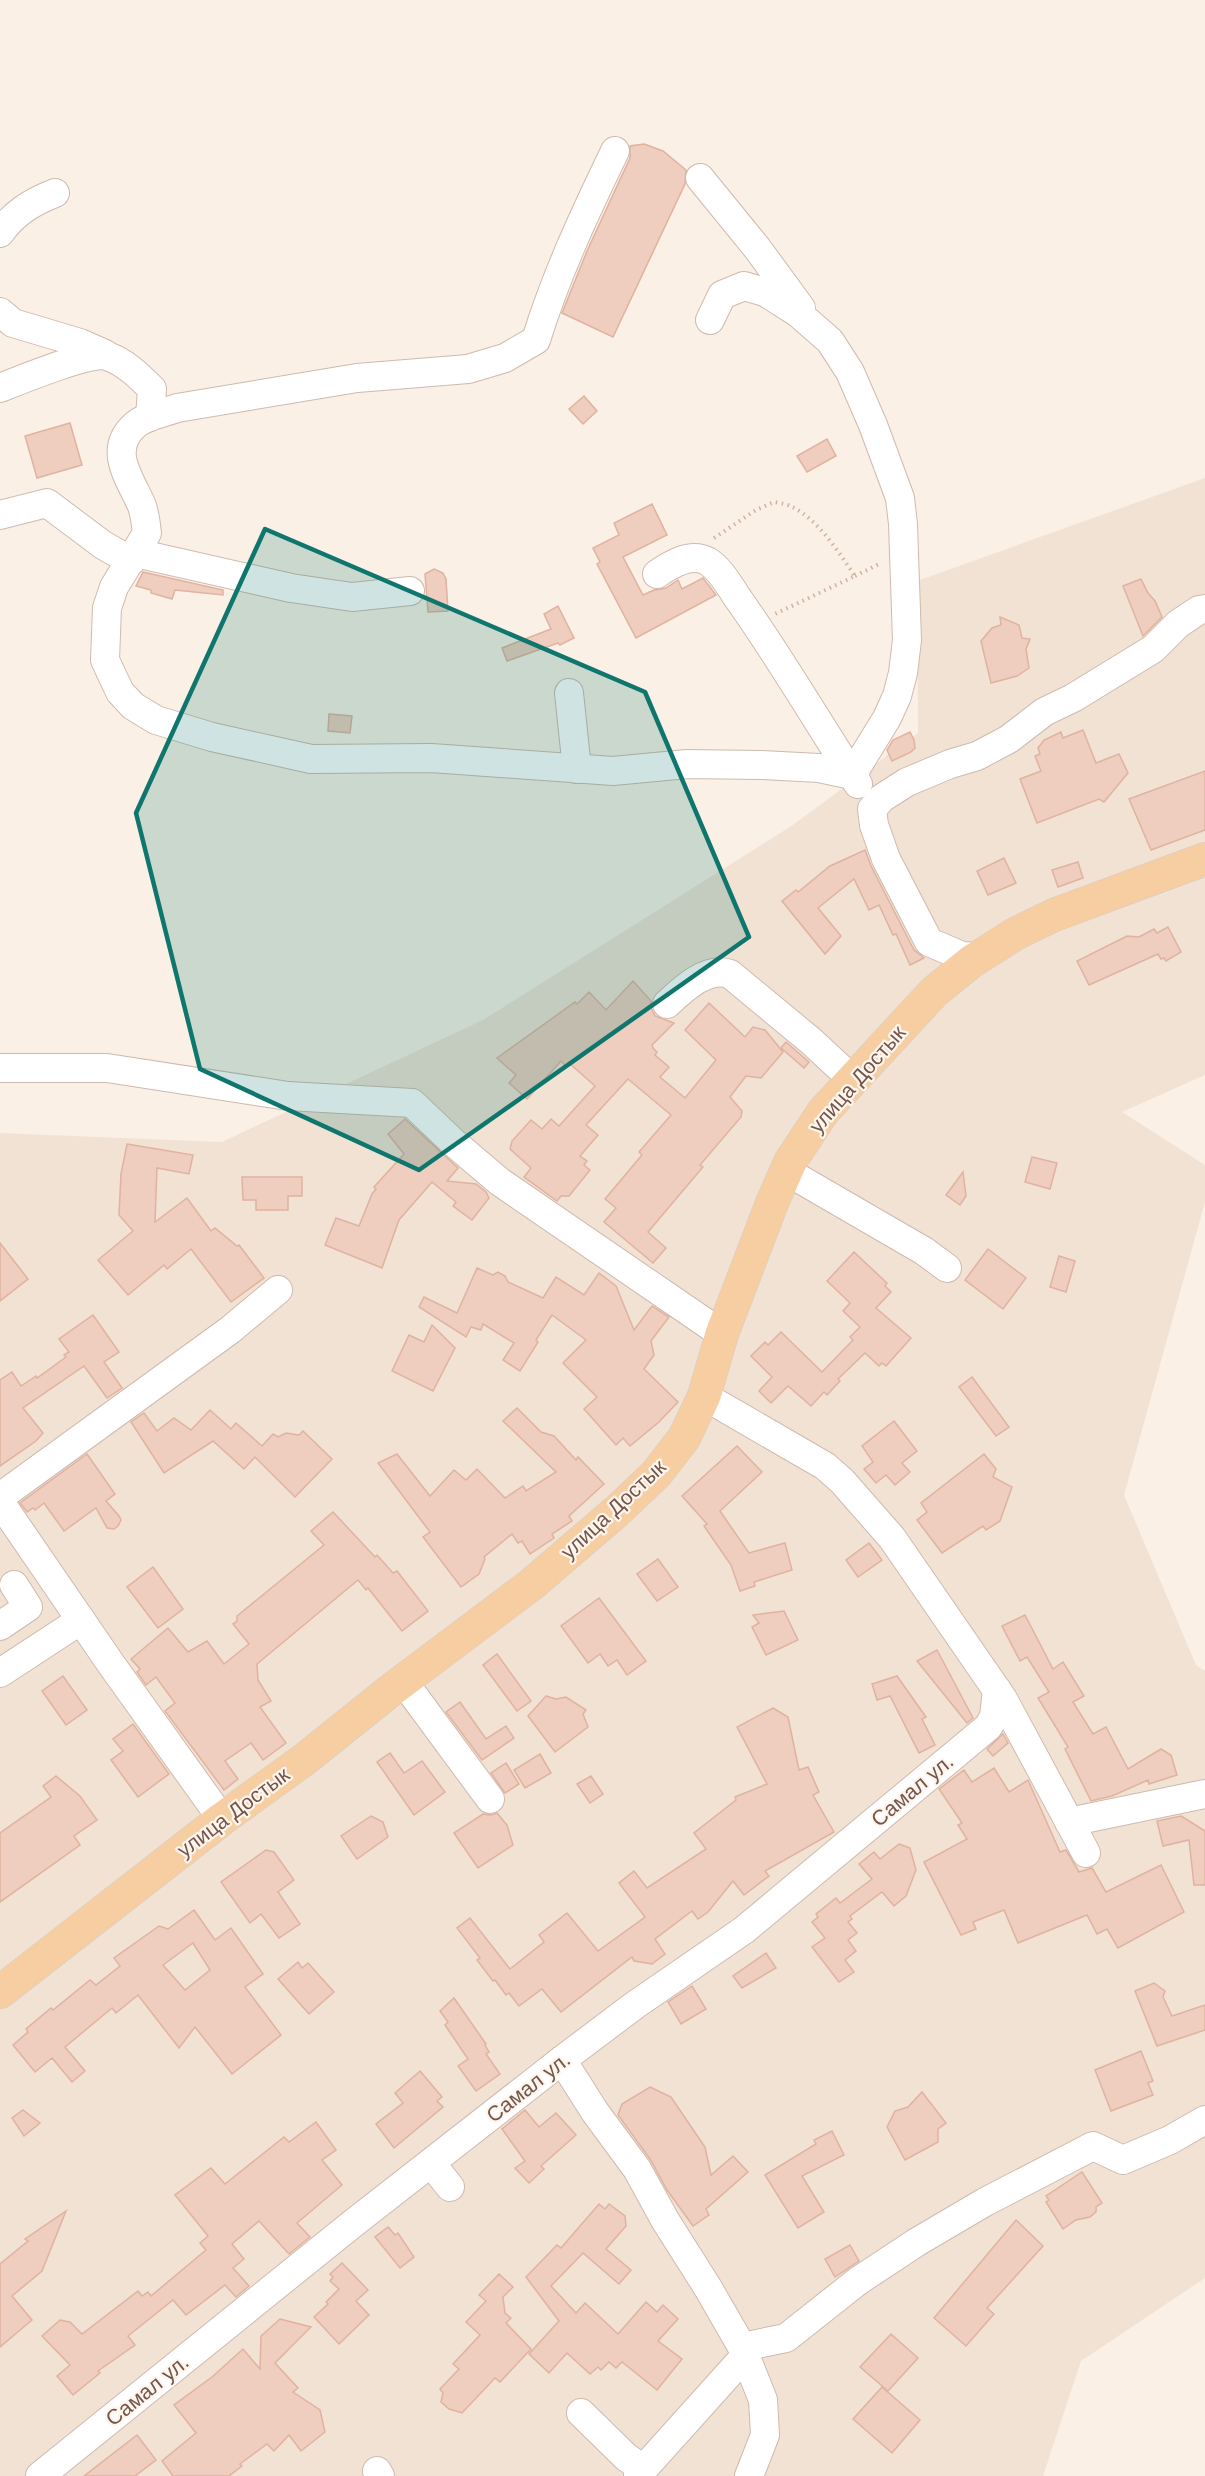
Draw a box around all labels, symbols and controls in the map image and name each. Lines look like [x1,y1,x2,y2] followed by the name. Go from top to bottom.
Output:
[804,1020,910,1137] street label: улица Достык
[556,1454,670,1563] street label: улица Достык
[867,1749,957,1831] street label: Самал ул.
[173,1762,294,1862] street label: улица Достык
[482,2047,574,2127] street label: Самал ул.
[101,2350,193,2430] street label: Самал ул.

